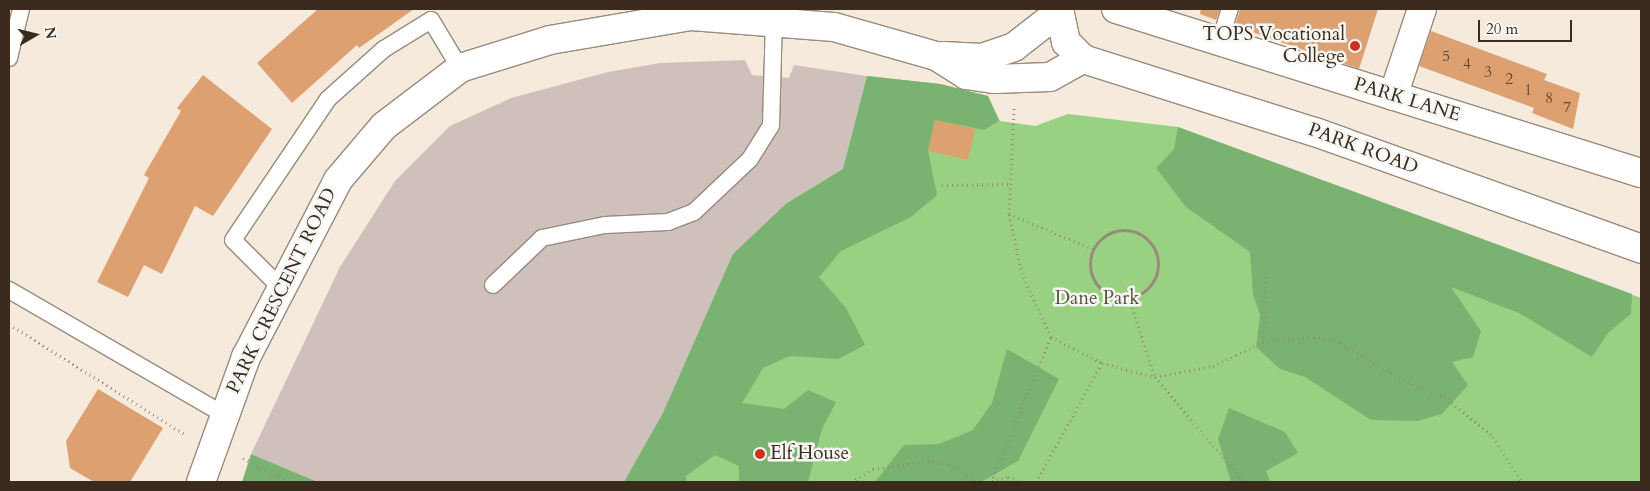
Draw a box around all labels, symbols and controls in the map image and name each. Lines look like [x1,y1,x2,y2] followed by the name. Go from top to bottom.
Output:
[10,10,60,60] north arrow
[1480,10,1574,42] scale bar
[1486,19,1518,39] text: 20 m
[1202,24,1345,68] place label: TOPS Vocational College
[40,26,61,40] text: N
[1349,40,1361,52] marker: TOPS Vocational College
[1442,46,1450,66] house number: 5
[1463,54,1471,74] house number: 4
[1484,62,1492,82] house number: 3
[1505,69,1513,89] house number: 2
[1351,73,1463,127] street label: PARK LANE
[1524,80,1532,100] house number: 1
[1545,88,1553,108] house number: 8
[1563,97,1571,117] house number: 7
[1305,119,1421,179] street label: PARK ROAD
[222,184,342,398] street label: PARK CRESCENT ROAD
[1055,288,1139,310] park label: Dane Park
[770,443,849,465] place label: Elf House
[754,448,766,460] marker: Elf House

